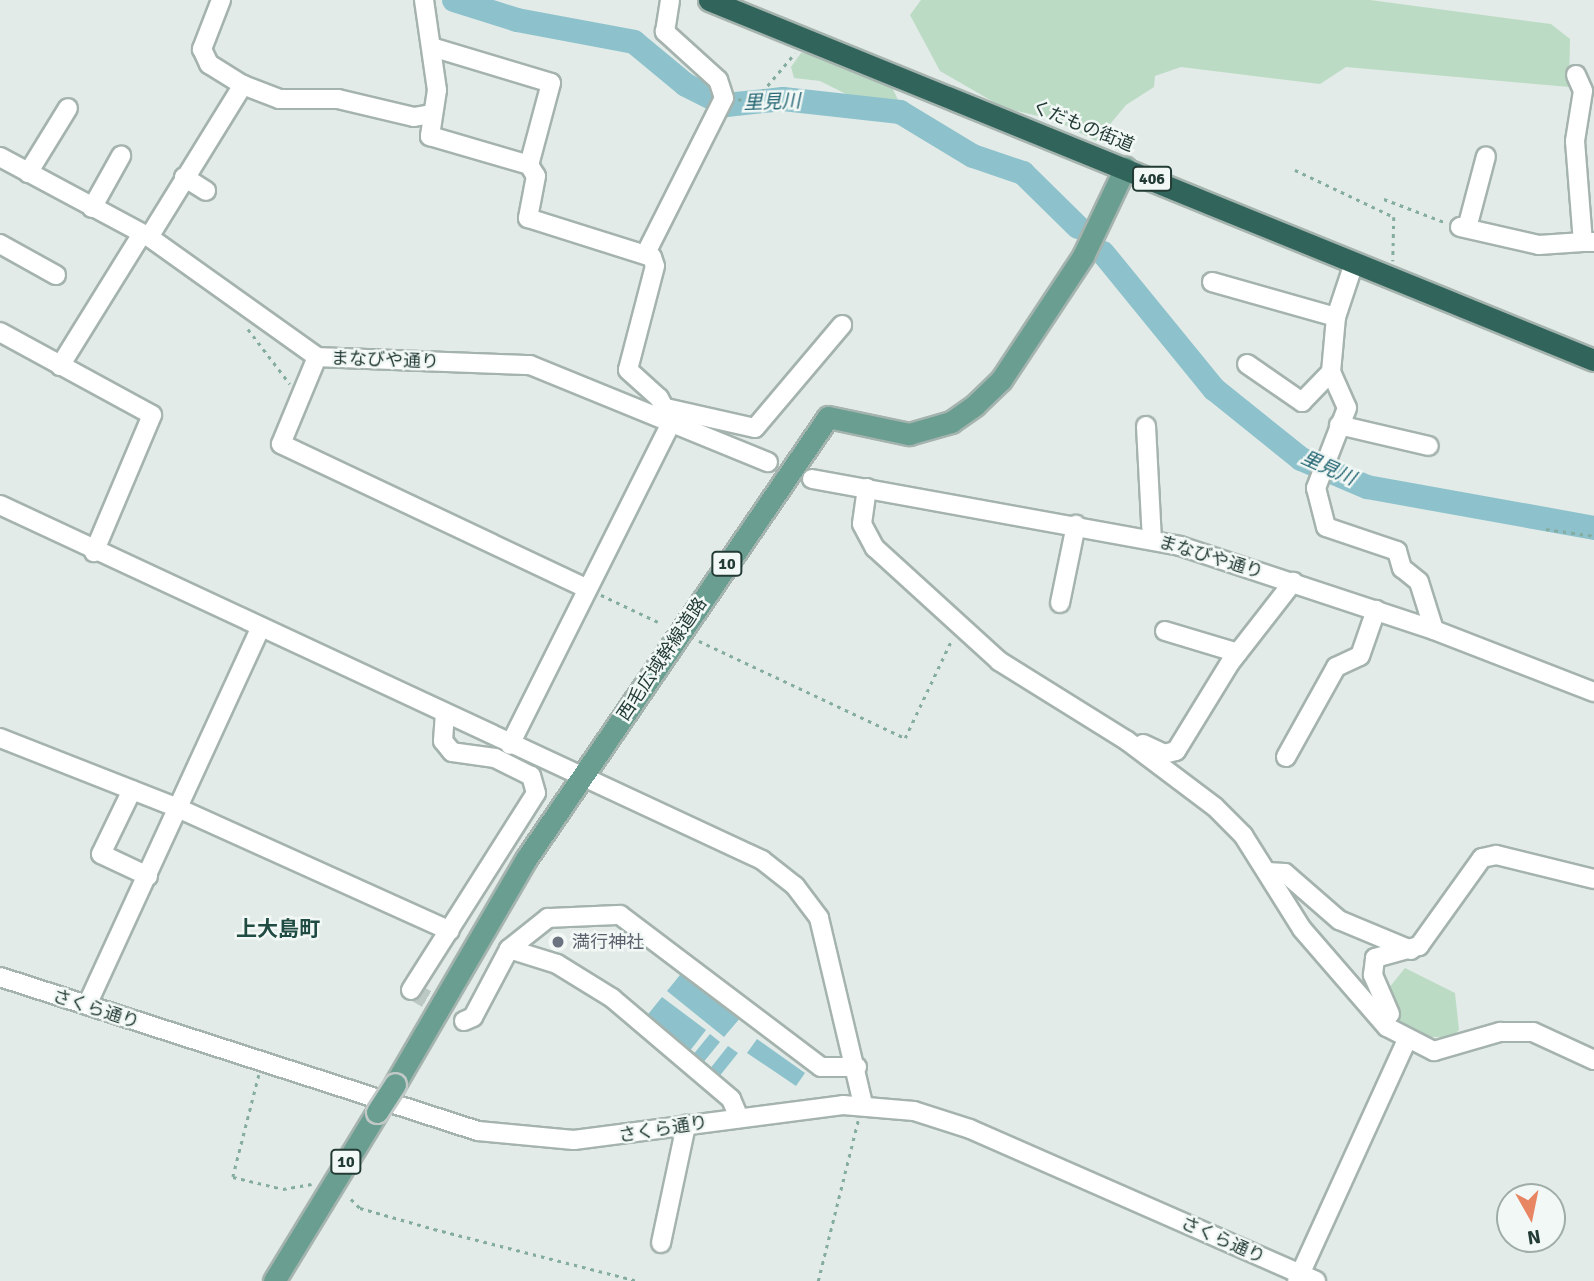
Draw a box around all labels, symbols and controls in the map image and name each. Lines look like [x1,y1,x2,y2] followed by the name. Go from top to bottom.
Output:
[743,91,801,115] water label: 里見川
[1029,96,1137,156] street label: くだもの街道
[1131,167,1173,192] road number: 406
[331,347,439,373] street label: まなびや通り
[1297,447,1359,491] water label: 里見川
[1156,531,1266,583] street label: まなびや通り
[711,552,743,576] road number: 10
[613,593,711,725] street label: 西毛広域幹線道路
[236,916,320,942] district label: 上大島町
[572,931,644,953] place label: 満行神社
[550,934,566,950] marker: 満行神社
[50,985,142,1033] street label: さくら通り
[617,1111,709,1147] street label: さくら通り
[330,1150,362,1174] road number: 10
[1496,1183,1566,1253] north arrow
[1177,1212,1269,1268] street label: さくら通り
[1526,1224,1542,1250] text: N

